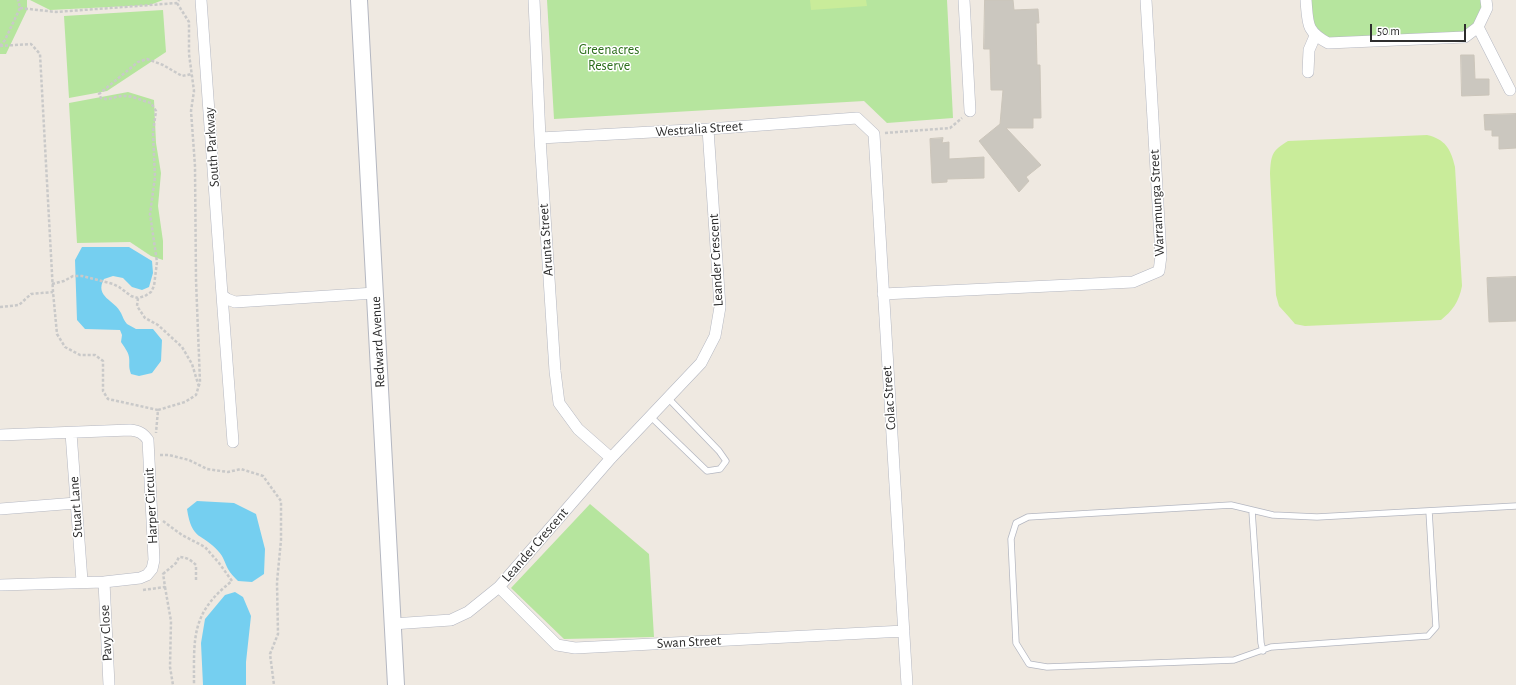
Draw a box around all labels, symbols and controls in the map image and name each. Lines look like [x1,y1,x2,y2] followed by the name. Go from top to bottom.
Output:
[1372,16,1468,42] scale bar
[1377,25,1400,37] text: 50 m
[579,42,639,74] park label: Greenacres Reserve
[201,106,223,188] street label: South Parkway
[655,118,743,140] street label: Westralia Street
[1146,149,1168,257] street label: Warramunga Street
[535,203,557,277] street label: Arunta Street
[705,213,727,307] street label: Leander Crescent
[367,296,389,388] street label: Redward Avenue
[878,365,900,431] street label: Colac Street
[141,468,161,544] street label: Harper Circuit
[65,476,87,538] street label: Stuart Lane
[498,504,572,586] street label: Leander Crescent
[96,604,116,662] street label: Pavy Close
[656,632,722,652] street label: Swan Street

